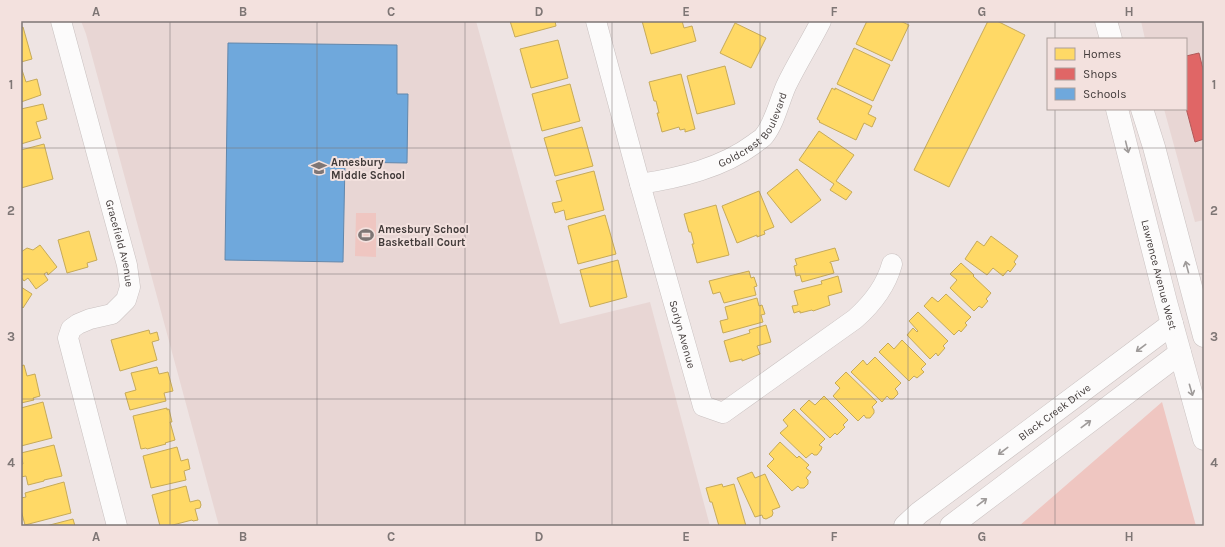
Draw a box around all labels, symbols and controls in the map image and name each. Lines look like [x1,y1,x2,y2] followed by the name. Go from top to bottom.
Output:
[92,4,100,19] text: A
[239,4,247,19] text: B
[387,4,395,19] text: C
[535,4,544,19] text: D
[682,4,690,19] text: E
[830,4,838,19] text: F
[978,4,986,19] text: G
[1124,4,1134,19] text: H
[1047,38,1187,110] legend
[1083,47,1121,61] text: Homes
[1083,67,1117,81] text: Shops
[9,77,13,92] text: 1
[1212,77,1216,92] text: 1
[1083,87,1126,101] text: Schools
[716,91,790,170] street label: Goldcrest Boulevard
[1123,140,1131,153] one-way arrow
[331,156,405,182] place label: Amesbury Middle School
[310,159,328,177] school or university icon: Amesbury Middle School
[103,198,136,288] street label: Gracefield Avenue
[7,203,15,218] text: 2
[1210,203,1218,218] text: 2
[1138,218,1179,331] street label: Lawrence Avenue West
[378,223,469,249] place label: Amesbury School Basketball Court
[357,226,375,244] sports icon: Amesbury School Basketball Court
[1182,261,1190,274] one-way arrow
[666,299,698,370] street label: Sorlyn Avenue
[7,329,15,344] text: 3
[1210,329,1218,344] text: 3
[1136,344,1147,352] one-way arrow
[1016,381,1094,444] street label: Black Creek Drive
[1187,384,1195,397] one-way arrow
[1081,420,1092,428] one-way arrow
[998,446,1009,455] one-way arrow
[7,455,15,470] text: 4
[1210,455,1218,470] text: 4
[977,498,988,507] one-way arrow
[92,529,100,544] text: A
[239,529,247,544] text: B
[387,529,395,544] text: C
[535,529,544,544] text: D
[682,529,690,544] text: E
[830,529,838,544] text: F
[978,529,986,544] text: G
[1124,529,1134,544] text: H

